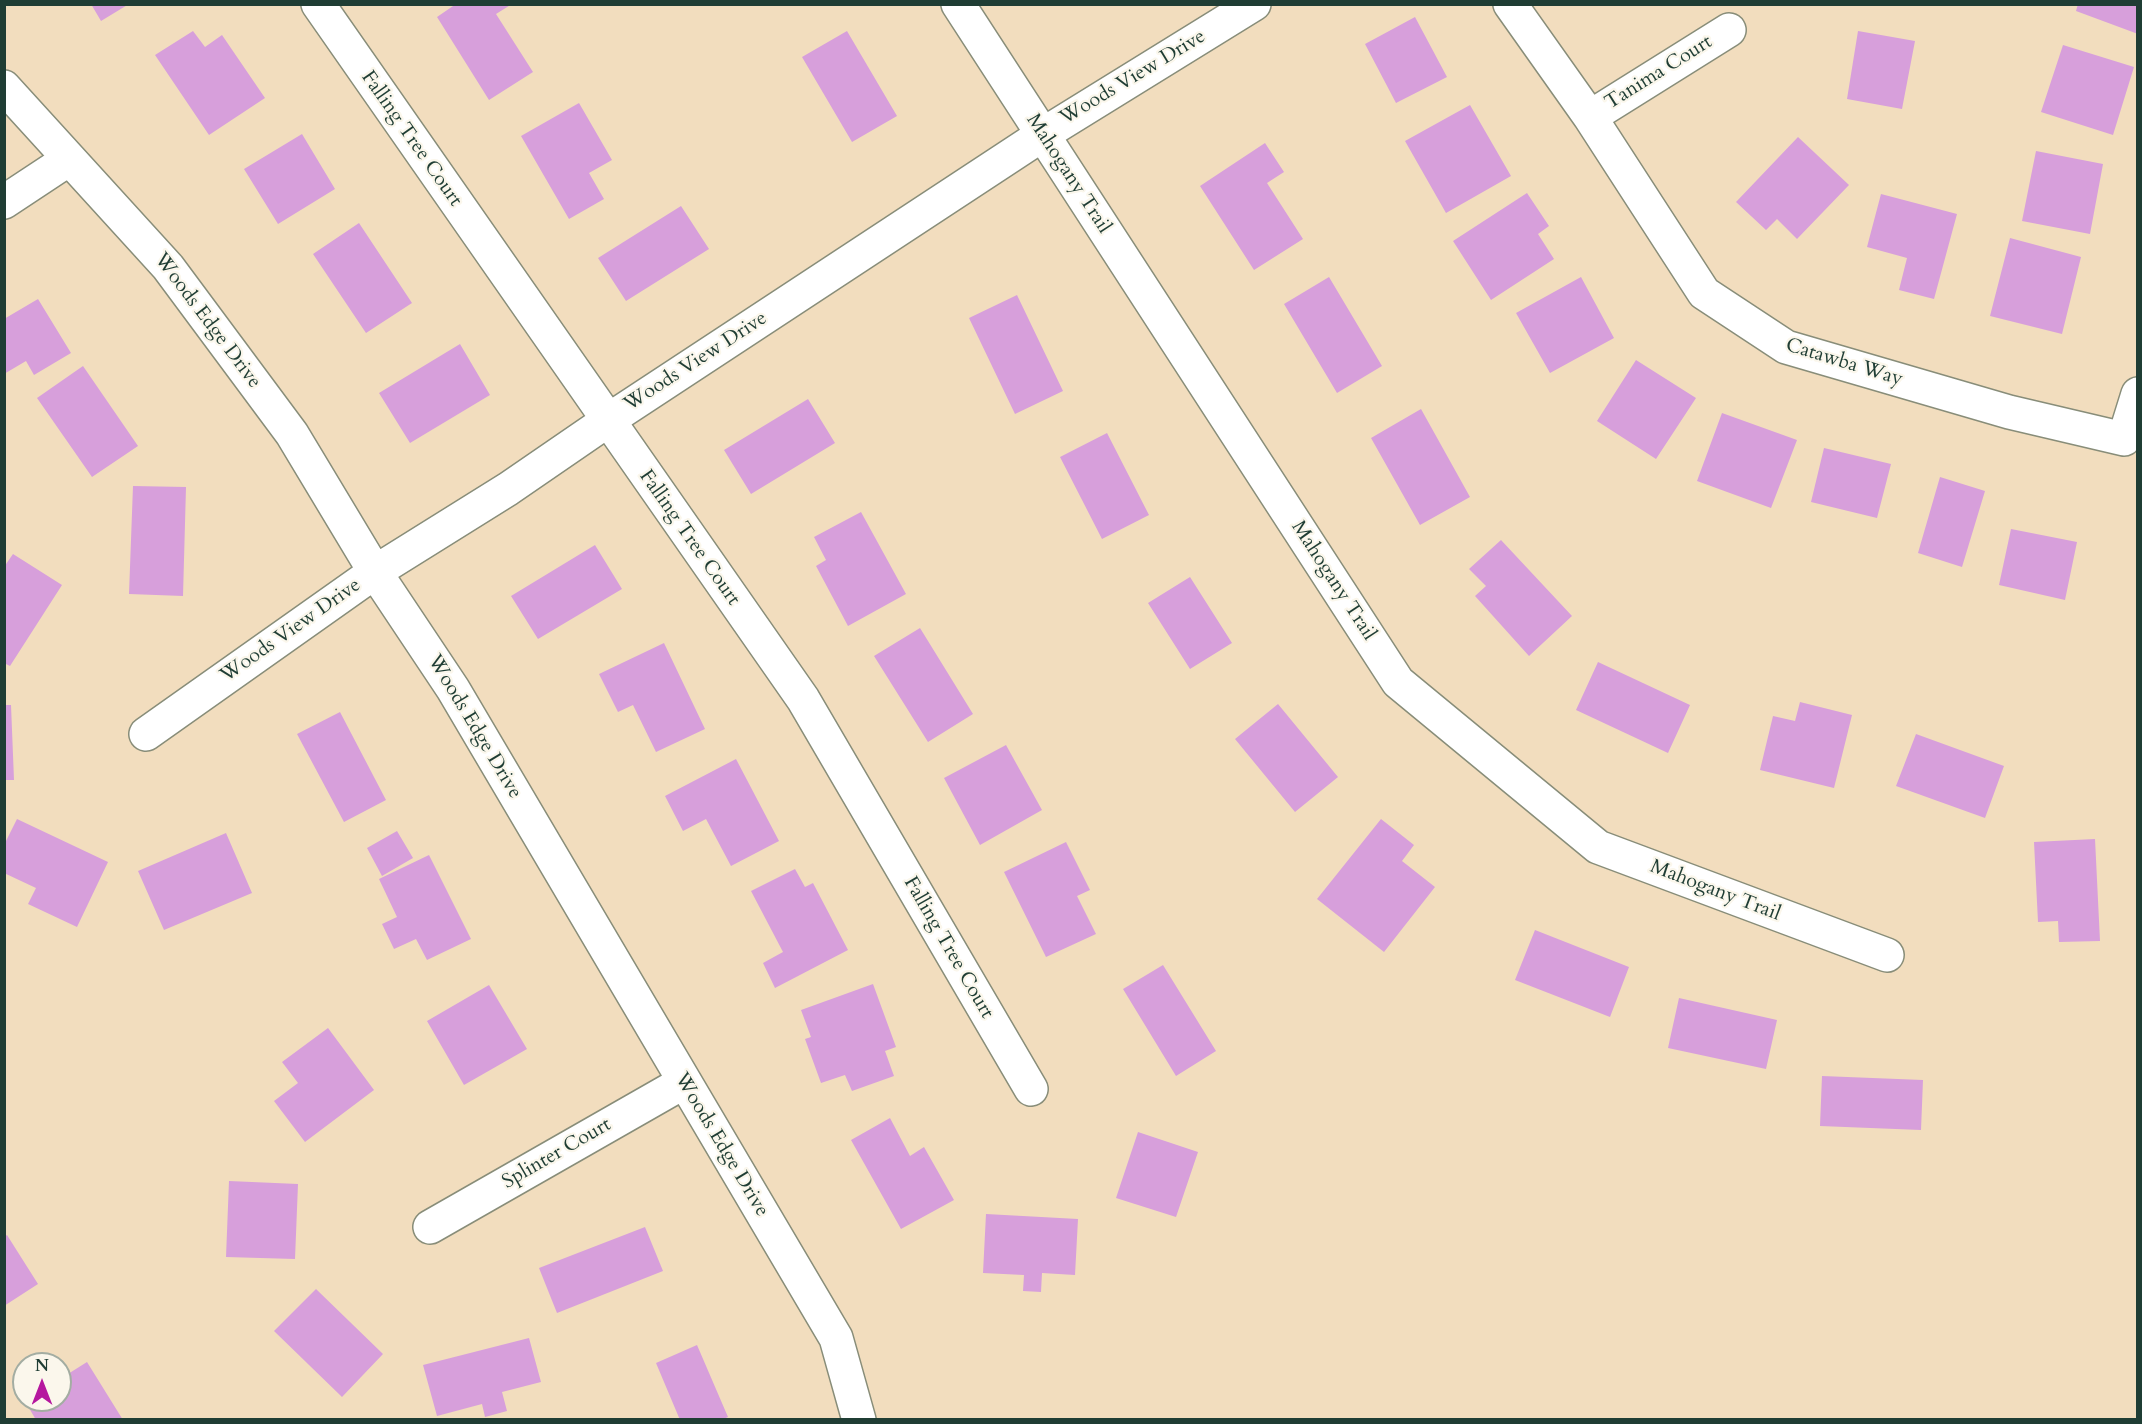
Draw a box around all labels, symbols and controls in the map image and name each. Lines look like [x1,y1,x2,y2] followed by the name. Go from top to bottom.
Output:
[1056,25,1210,131] street label: Woods View Drive
[1601,31,1717,115] street label: Tanima Court
[355,67,467,211] street label: Falling Tree Court
[1020,110,1116,238] street label: Mahogany Trail
[148,249,266,393] street label: Woods Edge Drive
[620,307,772,417] street label: Woods View Drive
[1783,334,1905,392] street label: Catawba Way
[633,466,745,610] street label: Falling Tree Court
[1285,517,1381,645] street label: Mahogany Trail
[216,574,366,688] street label: Woods View Drive
[422,651,526,803] street label: Woods Edge Drive
[1646,855,1784,927] street label: Mahogany Trail
[898,873,998,1023] street label: Falling Tree Court
[669,1069,773,1221] street label: Woods Edge Drive
[498,1113,616,1195] street label: Splinter Court
[12,1352,72,1412] north arrow
[35,1355,49,1377] text: N

